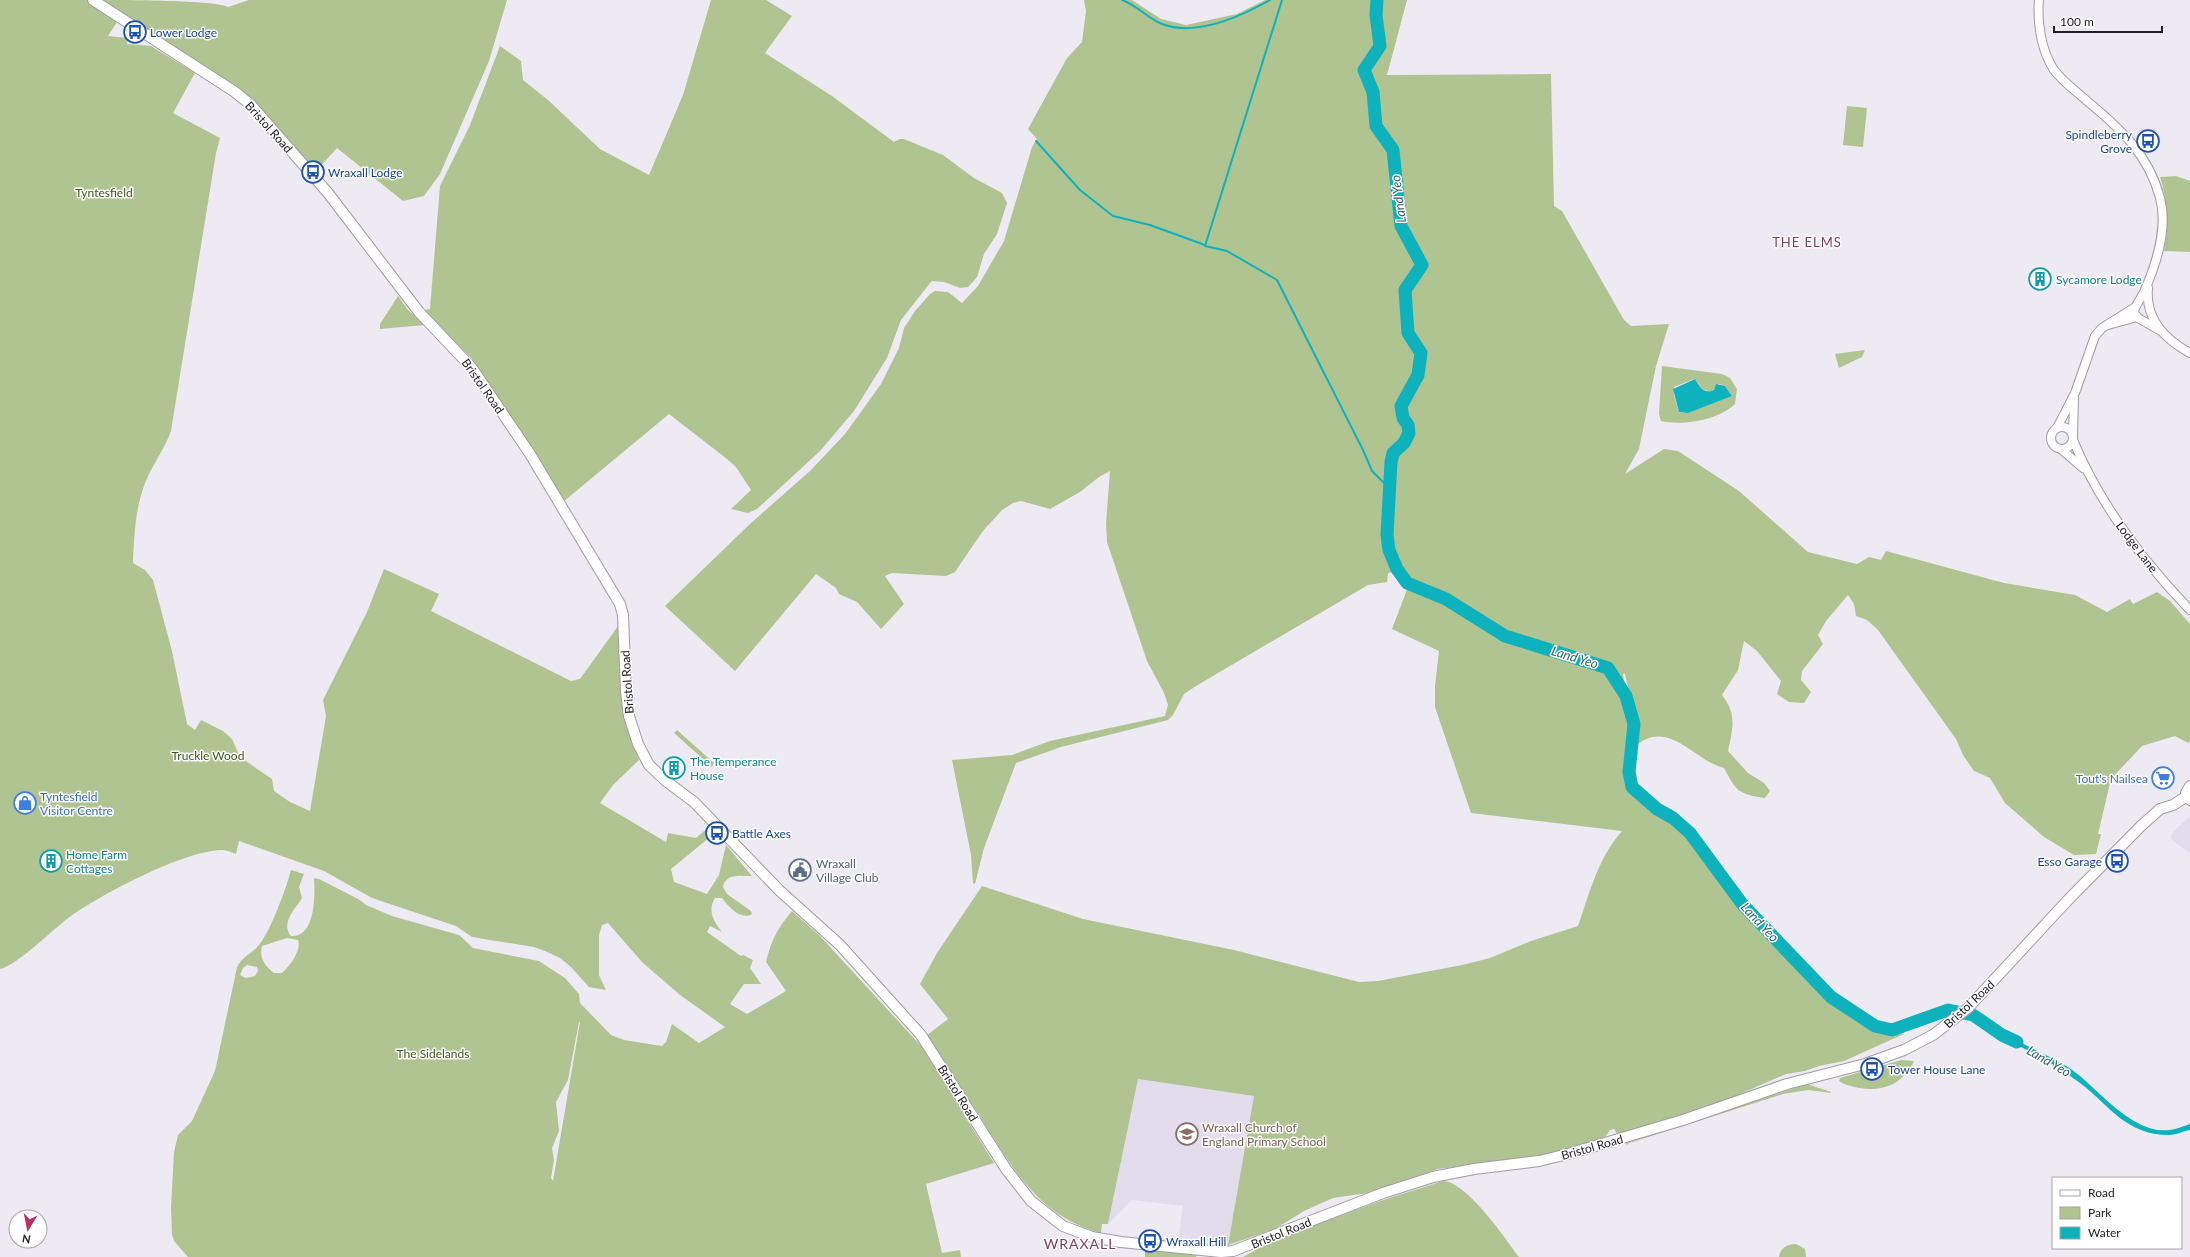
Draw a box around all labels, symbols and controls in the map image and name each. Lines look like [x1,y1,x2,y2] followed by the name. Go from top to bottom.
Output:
[2054,8,2162,34] scale bar
[2060,14,2094,29] text: 100 m
[122,19,148,45] bus stop icon: Lower Lodge
[150,25,217,40] place label: Lower Lodge
[242,98,296,156] street label: Bristol Road
[2065,127,2133,156] place label: Spindleberry Grove
[2135,128,2161,154] bus stop icon: Spindleberry Grove
[300,159,326,185] bus stop icon: Wraxall Lodge
[328,165,403,180] place label: Wraxall Lodge
[1387,174,1409,224] water label: Land Yeo
[75,185,133,200] park label: Tyntesfield
[1772,234,1842,250] district label: THE ELMS
[2027,266,2053,292] building icon: Sycamore Lodge
[2056,272,2142,287] place label: Sycamore Lodge
[459,356,507,416] street label: Bristol Road
[2113,519,2161,575] street label: Lodge Lane
[1550,642,1601,672] water label: Land Yeo
[617,650,637,714] street label: Bristol Road
[172,748,244,763] park label: Truckle Wood
[690,754,777,783] place label: The Temperance House
[661,755,687,781] building icon: The Temperance House
[2150,765,2176,791] supermarket icon: Tout's Nailsea
[2076,771,2148,786] place label: Tout's Nailsea
[40,789,113,818] place label: Tyntesfield Visitor Centre
[12,790,38,816] shop icon: Tyntesfield Visitor Centre
[704,820,730,846] bus stop icon: Battle Axes
[732,826,791,841] place label: Battle Axes
[66,847,127,876] place label: Home Farm Cottages
[38,848,64,874] building icon: Home Farm Cottages
[2104,848,2130,874] bus stop icon: Esso Garage
[2037,854,2102,869] place label: Esso Garage
[816,856,879,885] place label: Wraxall Village Club
[787,857,813,883] public building icon: Wraxall Village Club
[1738,899,1782,945] water label: Land Yeo
[1941,977,1997,1031] street label: Bristol Road
[2024,1042,2074,1080] water label: Land Yeo
[397,1046,469,1061] park label: The Sidelands
[1859,1056,1885,1082] bus stop icon: Tower House Lane
[935,1062,981,1124] street label: Bristol Road
[1888,1062,1985,1077] place label: Tower House Lane
[1202,1120,1326,1149] place label: Wraxall Church of England Primary School
[1174,1121,1200,1147] school or university icon: Wraxall Church of England Primary School
[1559,1131,1625,1163] street label: Bristol Road
[2052,1177,2182,1249] legend
[2088,1185,2115,1200] text: Road
[2088,1205,2112,1220] text: Park
[8,1209,48,1249] north arrow
[1249,1214,1313,1252] street label: Bristol Road
[2088,1225,2121,1240] text: Water
[1137,1228,1163,1254] bus stop icon: Wraxall Hill
[21,1232,31,1246] text: N
[1166,1234,1226,1249] place label: Wraxall Hill
[1044,1235,1116,1252] district label: WRAXALL

